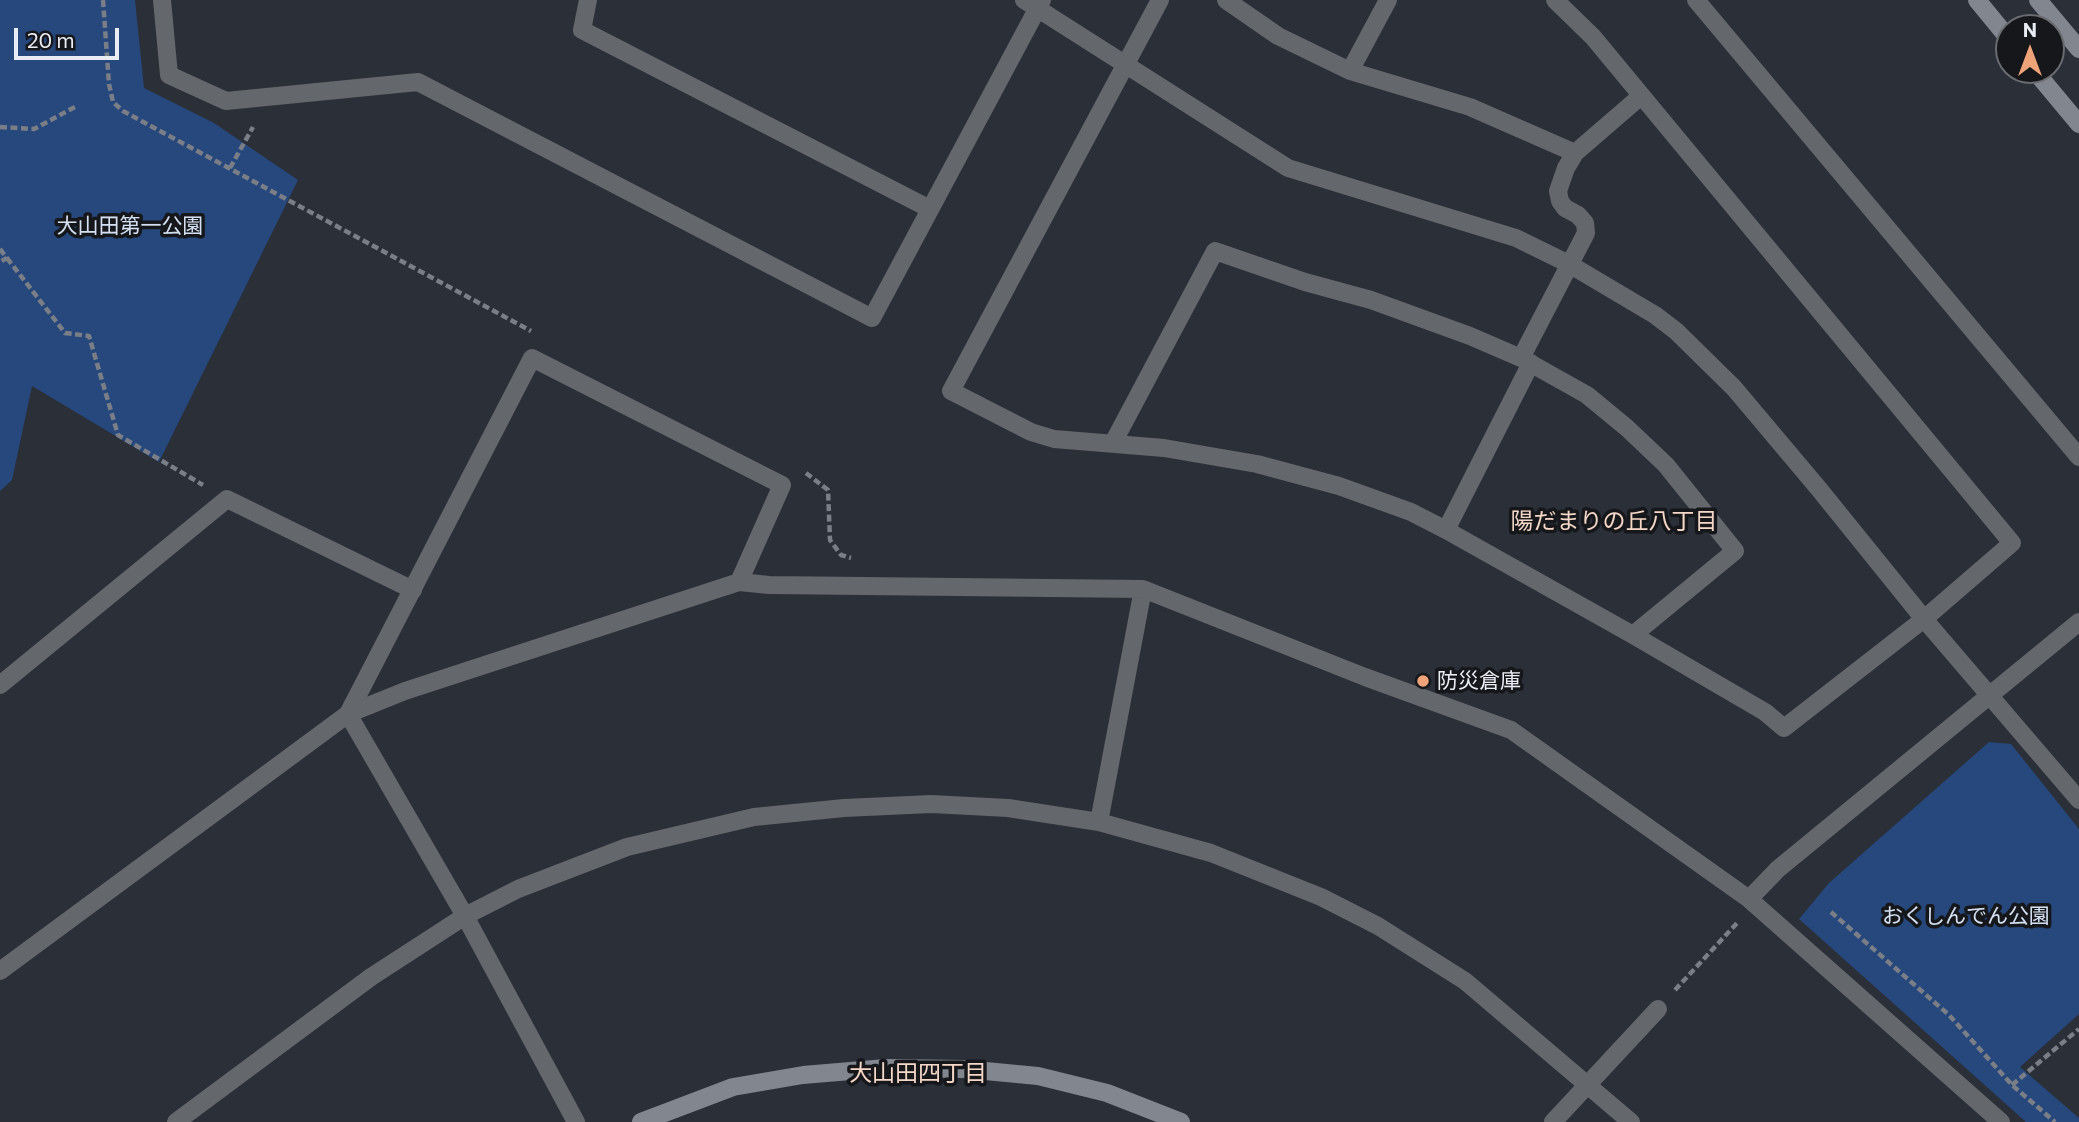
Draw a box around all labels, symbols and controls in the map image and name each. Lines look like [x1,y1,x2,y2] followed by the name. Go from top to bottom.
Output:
[18,14,122,58] scale bar
[1995,14,2065,84] north arrow
[2023,18,2037,41] text: N
[27,27,75,52] text: 20 m
[57,213,203,239] park label: 大山田第一公園
[1511,507,1717,535] district label: 陽だまりの丘八丁目
[1437,668,1521,694] place label: 防災倉庫
[1415,673,1431,689] marker: 防災倉庫
[1882,903,2050,929] park label: おくしんでん公園
[849,1059,987,1087] district label: 大山田四丁目

